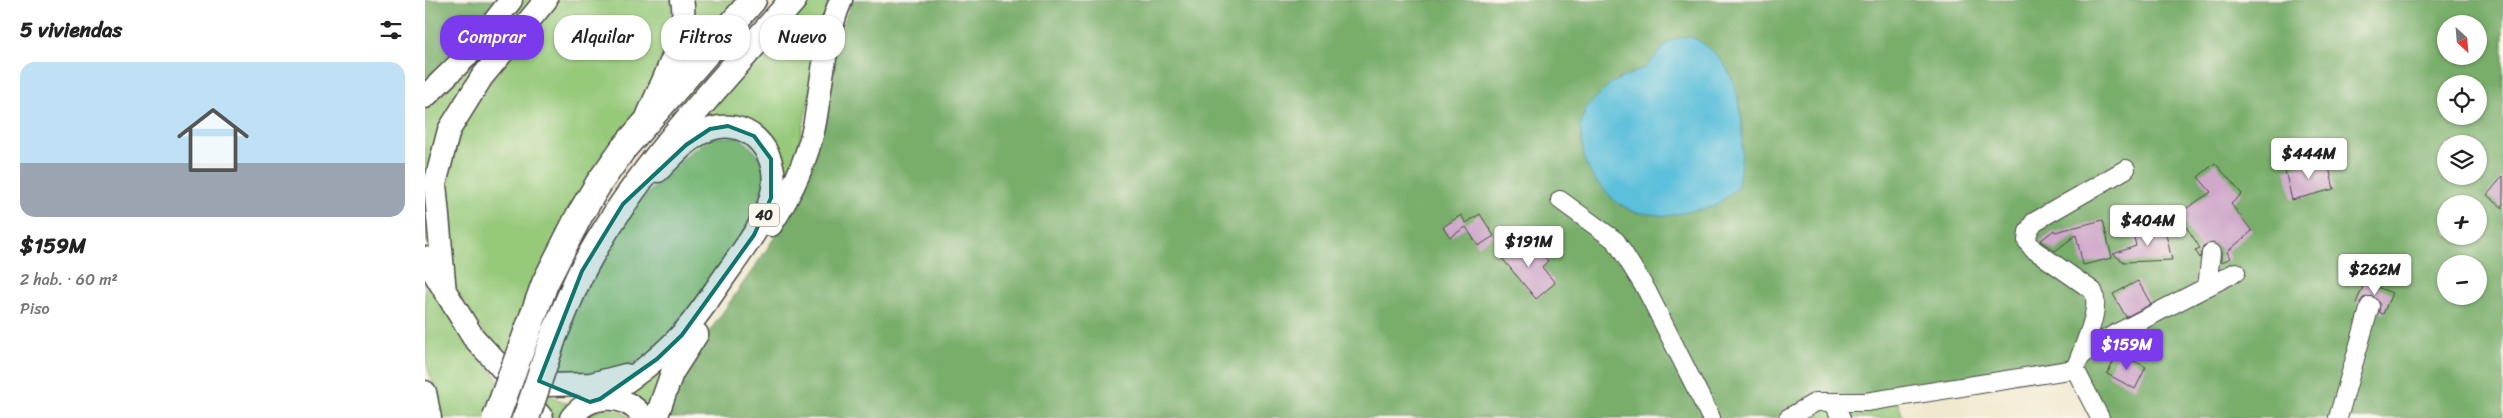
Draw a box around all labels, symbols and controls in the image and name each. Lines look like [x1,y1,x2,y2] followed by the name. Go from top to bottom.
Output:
[20,11,122,49] text: 5 viviendas
[440,15,544,60] chip: Comprar
[554,15,651,60] chip: Alquilar
[661,15,750,60] chip: Filtros
[760,15,845,60] chip: Nuevo
[2437,15,2487,65] north arrow
[2437,15,2487,305] map controls
[377,16,405,44] icon: filters
[2437,75,2487,125] button: locate
[168,95,258,185] icon: home
[2437,135,2487,185] button: layers
[2274,138,2344,180] pin: $444M
[2282,139,2336,168] text: $444M
[2437,195,2487,245] button: +
[749,204,779,226] road number: 40
[2113,204,2183,247] pin: $404M
[2121,206,2175,235] text: $404M
[1494,226,1564,268] pin: $191M
[20,227,86,265] text: $159M
[1505,227,1553,256] text: $191M
[2340,254,2410,296] pin: $262M
[2349,255,2401,284] text: $262M
[2437,255,2487,305] button: −
[20,265,118,294] text: 2 hab. · 60 m²
[20,294,50,323] text: Piso
[2092,328,2162,371] pin: $159M
[2102,330,2152,359] text: $159M

